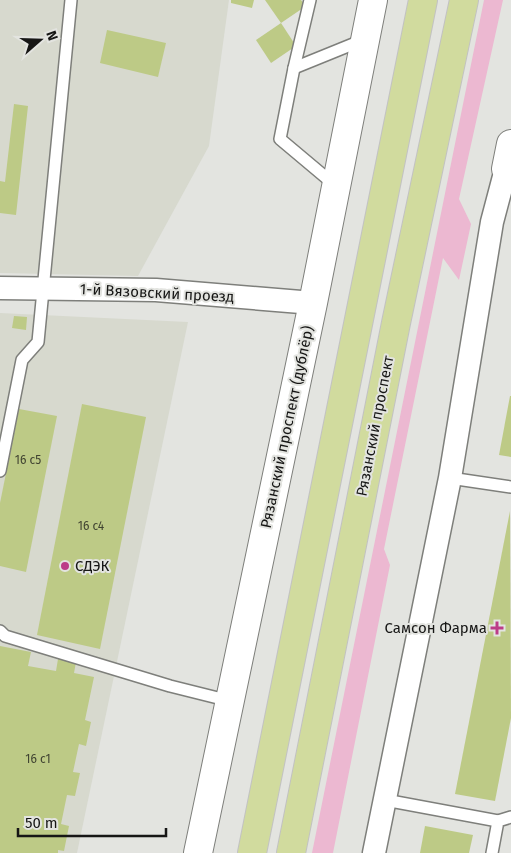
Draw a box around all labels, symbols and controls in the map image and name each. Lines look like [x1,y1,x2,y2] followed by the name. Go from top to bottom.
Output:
[15,15,65,65] north arrow
[42,28,61,43] text: N
[79,280,235,306] street label: 1-й Вязовский проезд
[257,324,317,530] street label: Рязанский проспект (дублёр)
[353,354,398,498] street label: Рязанский проспект
[15,453,41,467] house number: 16 c5
[78,519,105,533] house number: 16 с4
[75,557,110,575] place label: СДЭК
[59,560,71,572] marker: СДЭК
[385,619,487,637] place label: Самсон Фарма
[491,622,503,634] marker: Самсон Фарма
[25,752,51,766] house number: 16 c1
[18,806,165,838] scale bar
[25,814,58,832] text: 50 m

